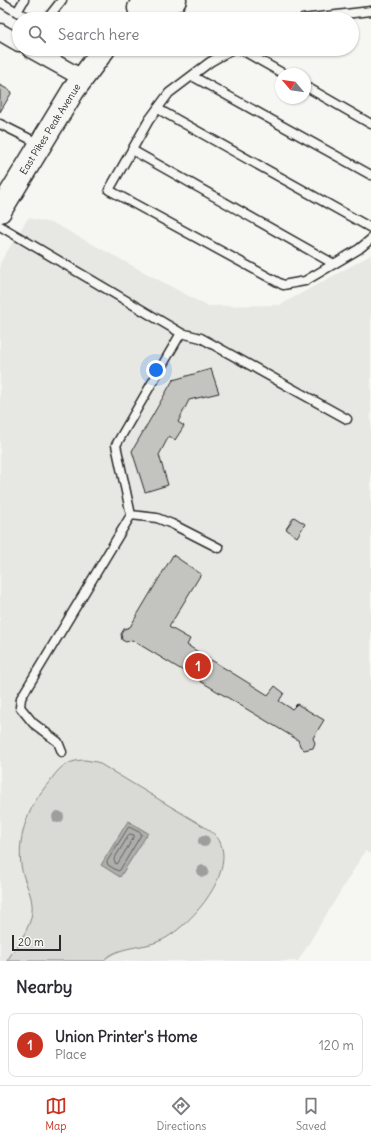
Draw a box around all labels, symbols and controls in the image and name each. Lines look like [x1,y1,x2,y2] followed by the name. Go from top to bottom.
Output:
[12,12,359,56] search box
[26,23,48,45] icon: search
[58,25,139,44] text: Search here
[275,68,311,104] north arrow
[17,81,83,177] street label: East Pikes Peak Avenue
[146,360,166,380] your location
[185,651,211,681] pin: 1
[12,933,61,952] scale bar
[18,935,44,949] text: 20 m
[16,976,72,998] text: Nearby
[55,1027,198,1046] text: Union Printer's Home
[27,1037,33,1054] text: 1
[319,1037,354,1054] text: 120 m
[55,1046,86,1063] text: Place
[45,1095,67,1133] tab: Map
[157,1095,206,1133] tab: Directions
[296,1095,326,1133] tab: Saved

